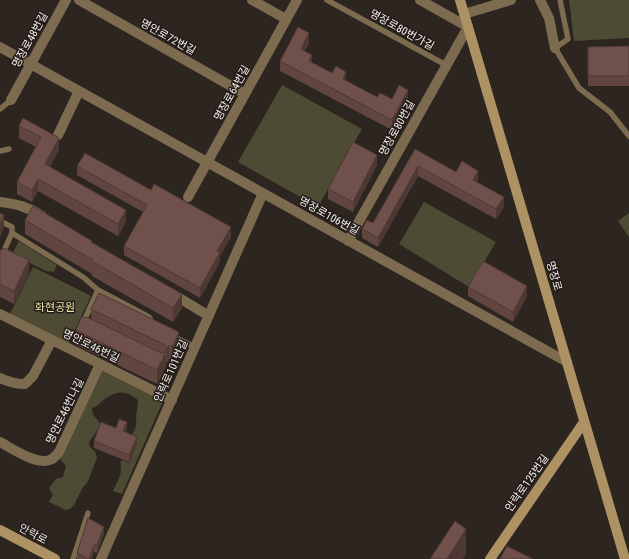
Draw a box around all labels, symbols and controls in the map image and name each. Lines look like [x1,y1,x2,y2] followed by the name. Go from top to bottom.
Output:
[368,7,436,53] street label: 명장로80번가길
[9,10,51,70] street label: 명장로48번길
[138,16,198,58] street label: 명안로72번길
[211,63,253,123] street label: 명장로64번길
[376,98,418,158] street label: 명장로80번길
[297,194,361,238] street label: 명장로106번길
[544,260,564,292] street label: 명장로
[35,301,75,314] park label: 화현공원
[61,327,121,365] street label: 명안로46번길
[151,338,191,404] street label: 안락로101번길
[43,376,87,446] street label: 명안로46번나길
[502,452,552,514] street label: 안락로125번길
[17,521,49,547] street label: 안락로

